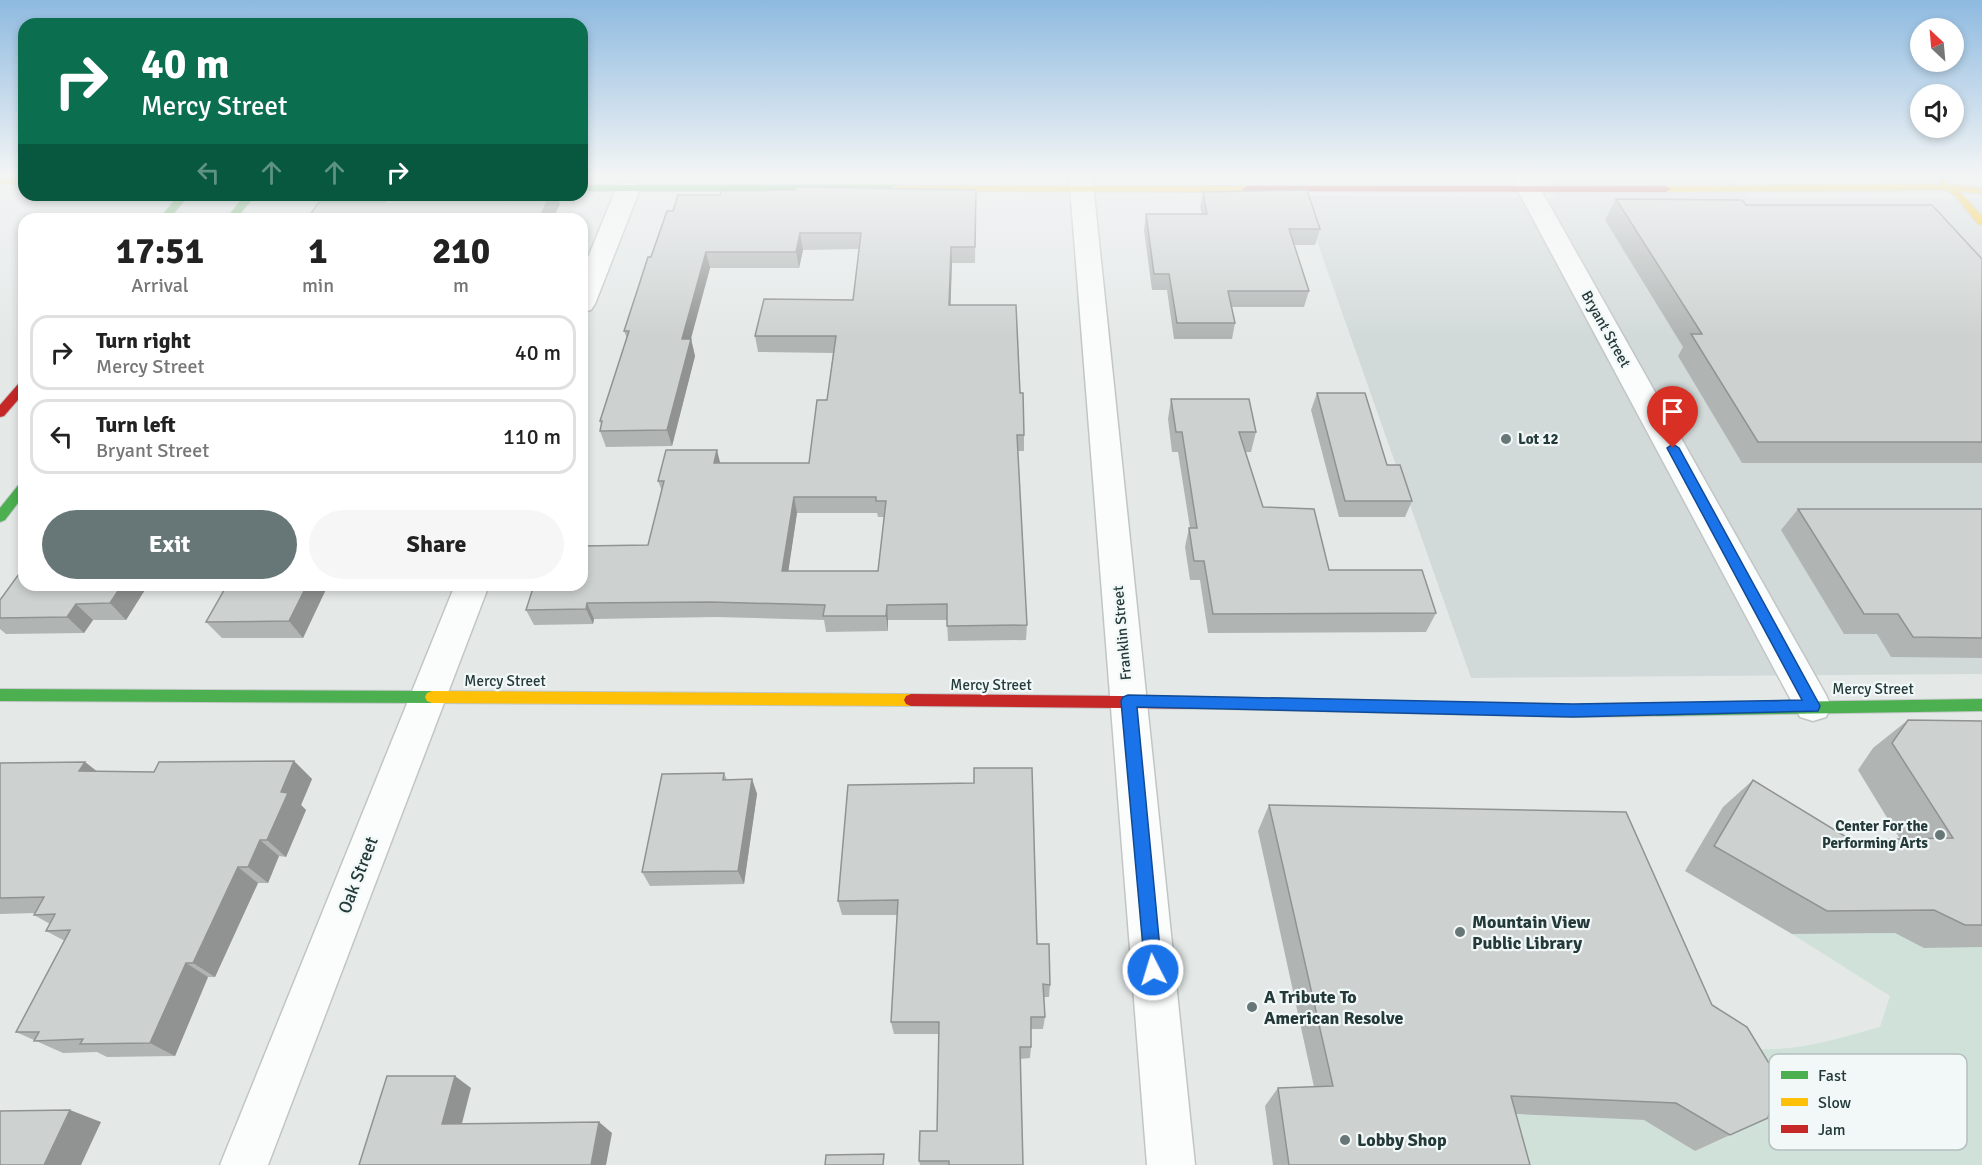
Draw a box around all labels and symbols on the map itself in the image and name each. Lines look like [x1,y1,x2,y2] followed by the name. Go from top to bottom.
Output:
[1910,18,1964,72] north arrow
[1578,287,1634,371] street label: Bryant Street
[1647,386,1698,448] pin
[1518,430,1559,448] place label: Lot 12
[1499,432,1513,446] marker: Lot 12
[1109,585,1135,681] street label: Franklin Street
[464,672,546,690] street label: Mercy Street
[950,676,1032,694] street label: Mercy Street
[1832,680,1914,698] street label: Mercy Street
[1822,817,1928,852] place label: Center For the Performing Arts
[1933,828,1947,842] marker: Center For the Performing Arts
[333,833,383,917] street label: Oak Street
[1472,911,1590,954] place label: Mountain View Public Library
[1453,925,1467,939] marker: Mountain View Public Library
[1121,938,1185,1002] position arrow
[1264,986,1403,1029] place label: A Tribute To American Resolve
[1245,1000,1259,1014] marker: A Tribute To American Resolve
[1769,1054,1967,1150] legend
[1818,1066,1847,1086] text: Fast
[1818,1093,1852,1113] text: Slow
[1818,1120,1846,1140] text: Jam
[1357,1129,1447,1151] place label: Lobby Shop
[1338,1133,1352,1147] marker: Lobby Shop

